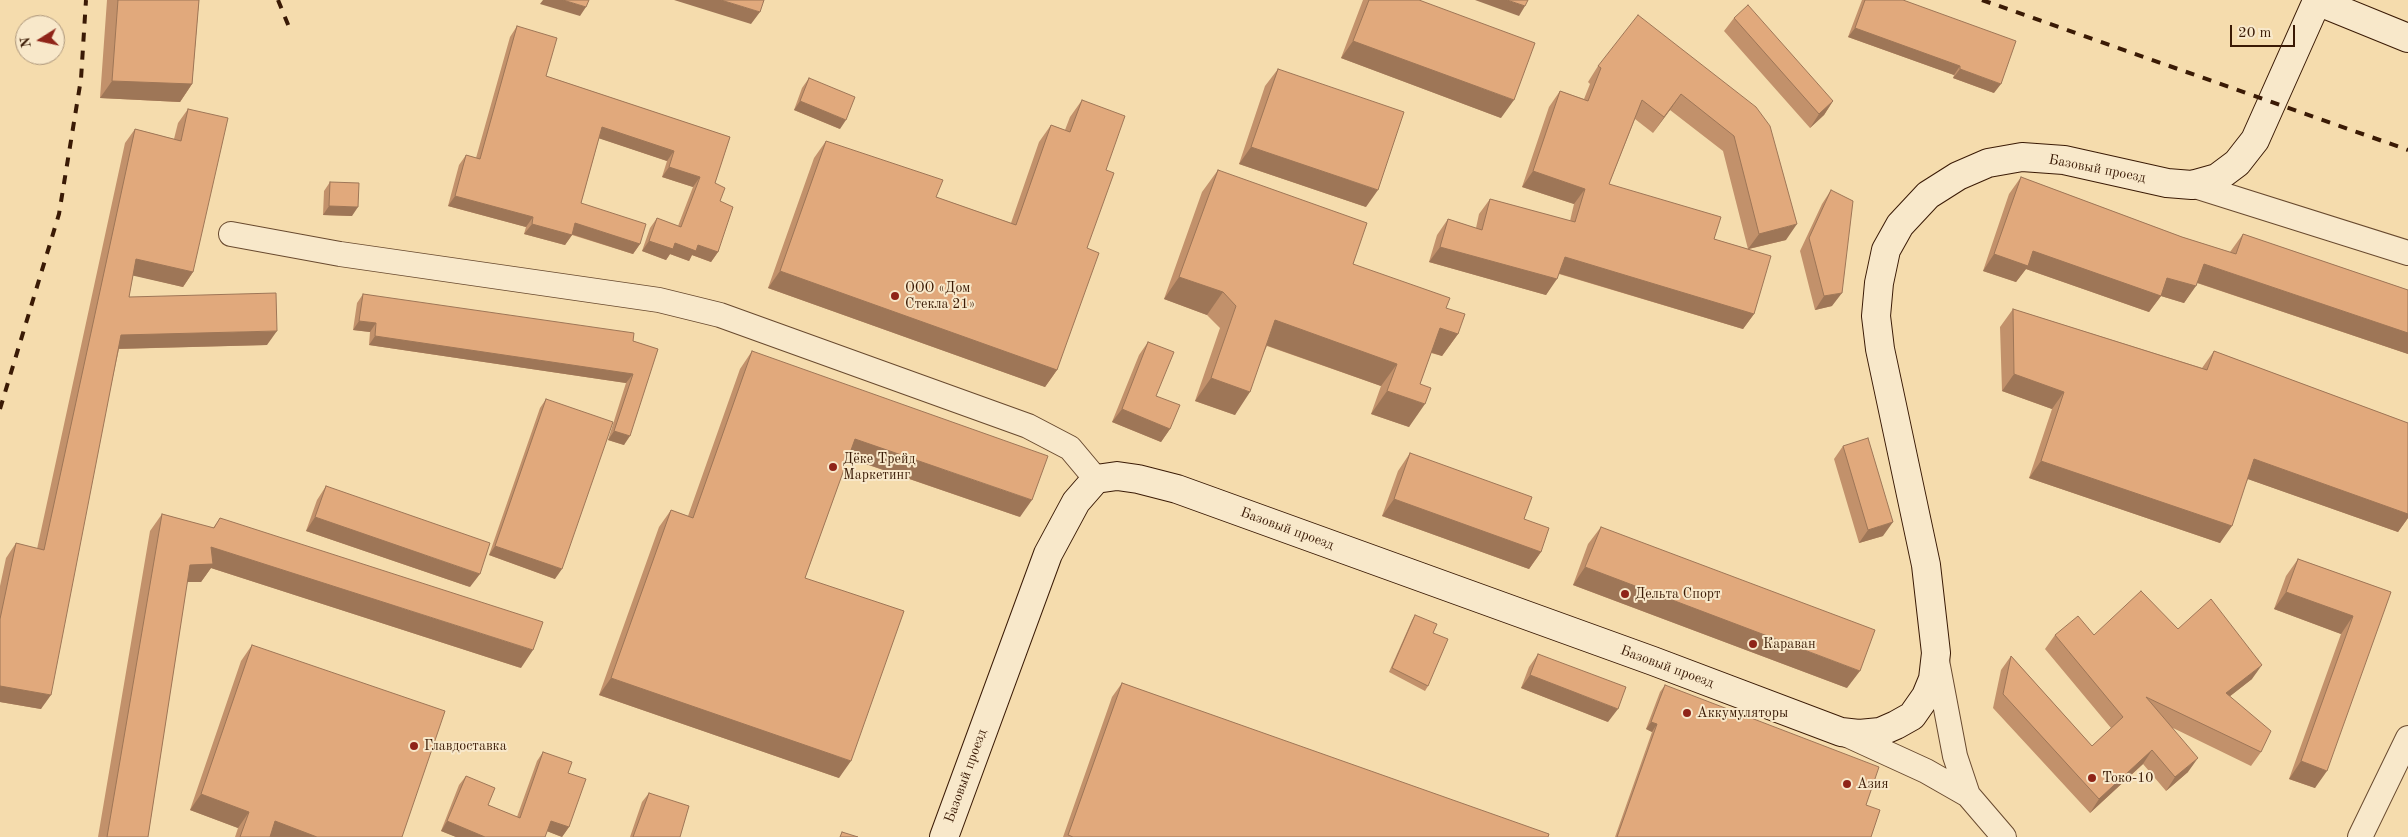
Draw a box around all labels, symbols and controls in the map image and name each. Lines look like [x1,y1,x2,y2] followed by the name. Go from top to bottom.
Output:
[15,15,65,65] north arrow
[2233,15,2298,47] scale bar
[2238,26,2272,41] text: 20 m
[18,36,34,49] text: N
[2047,151,2147,187] street label: Базовый проезд
[905,280,975,312] place label: ООО «Дом Стекла 21»
[889,290,901,302] marker: ООО «Дом Стекла 21»
[843,451,915,484] place label: Дёке Трейд Маркетинг
[827,461,839,473] marker: Дёке Трейд Маркетинг
[1238,504,1336,554] street label: Базовый проезд
[1635,586,1721,602] place label: Дельта Спорт
[1619,588,1631,600] marker: Дельта Спорт
[1763,636,1816,652] place label: Караван
[1747,638,1759,650] marker: Караван
[1618,642,1716,692] street label: Базовый проезд
[1697,705,1788,721] place label: Аккумуляторы
[1681,707,1693,719] marker: Аккумуляторы
[941,727,991,825] street label: Базовый проезд
[424,738,507,754] place label: Главдоставка
[408,740,420,752] marker: Главдоставка
[2102,770,2153,786] place label: Токо-10
[2086,772,2098,784] marker: Токо-10
[1857,776,1889,792] place label: Азия
[1841,778,1853,790] marker: Азия

